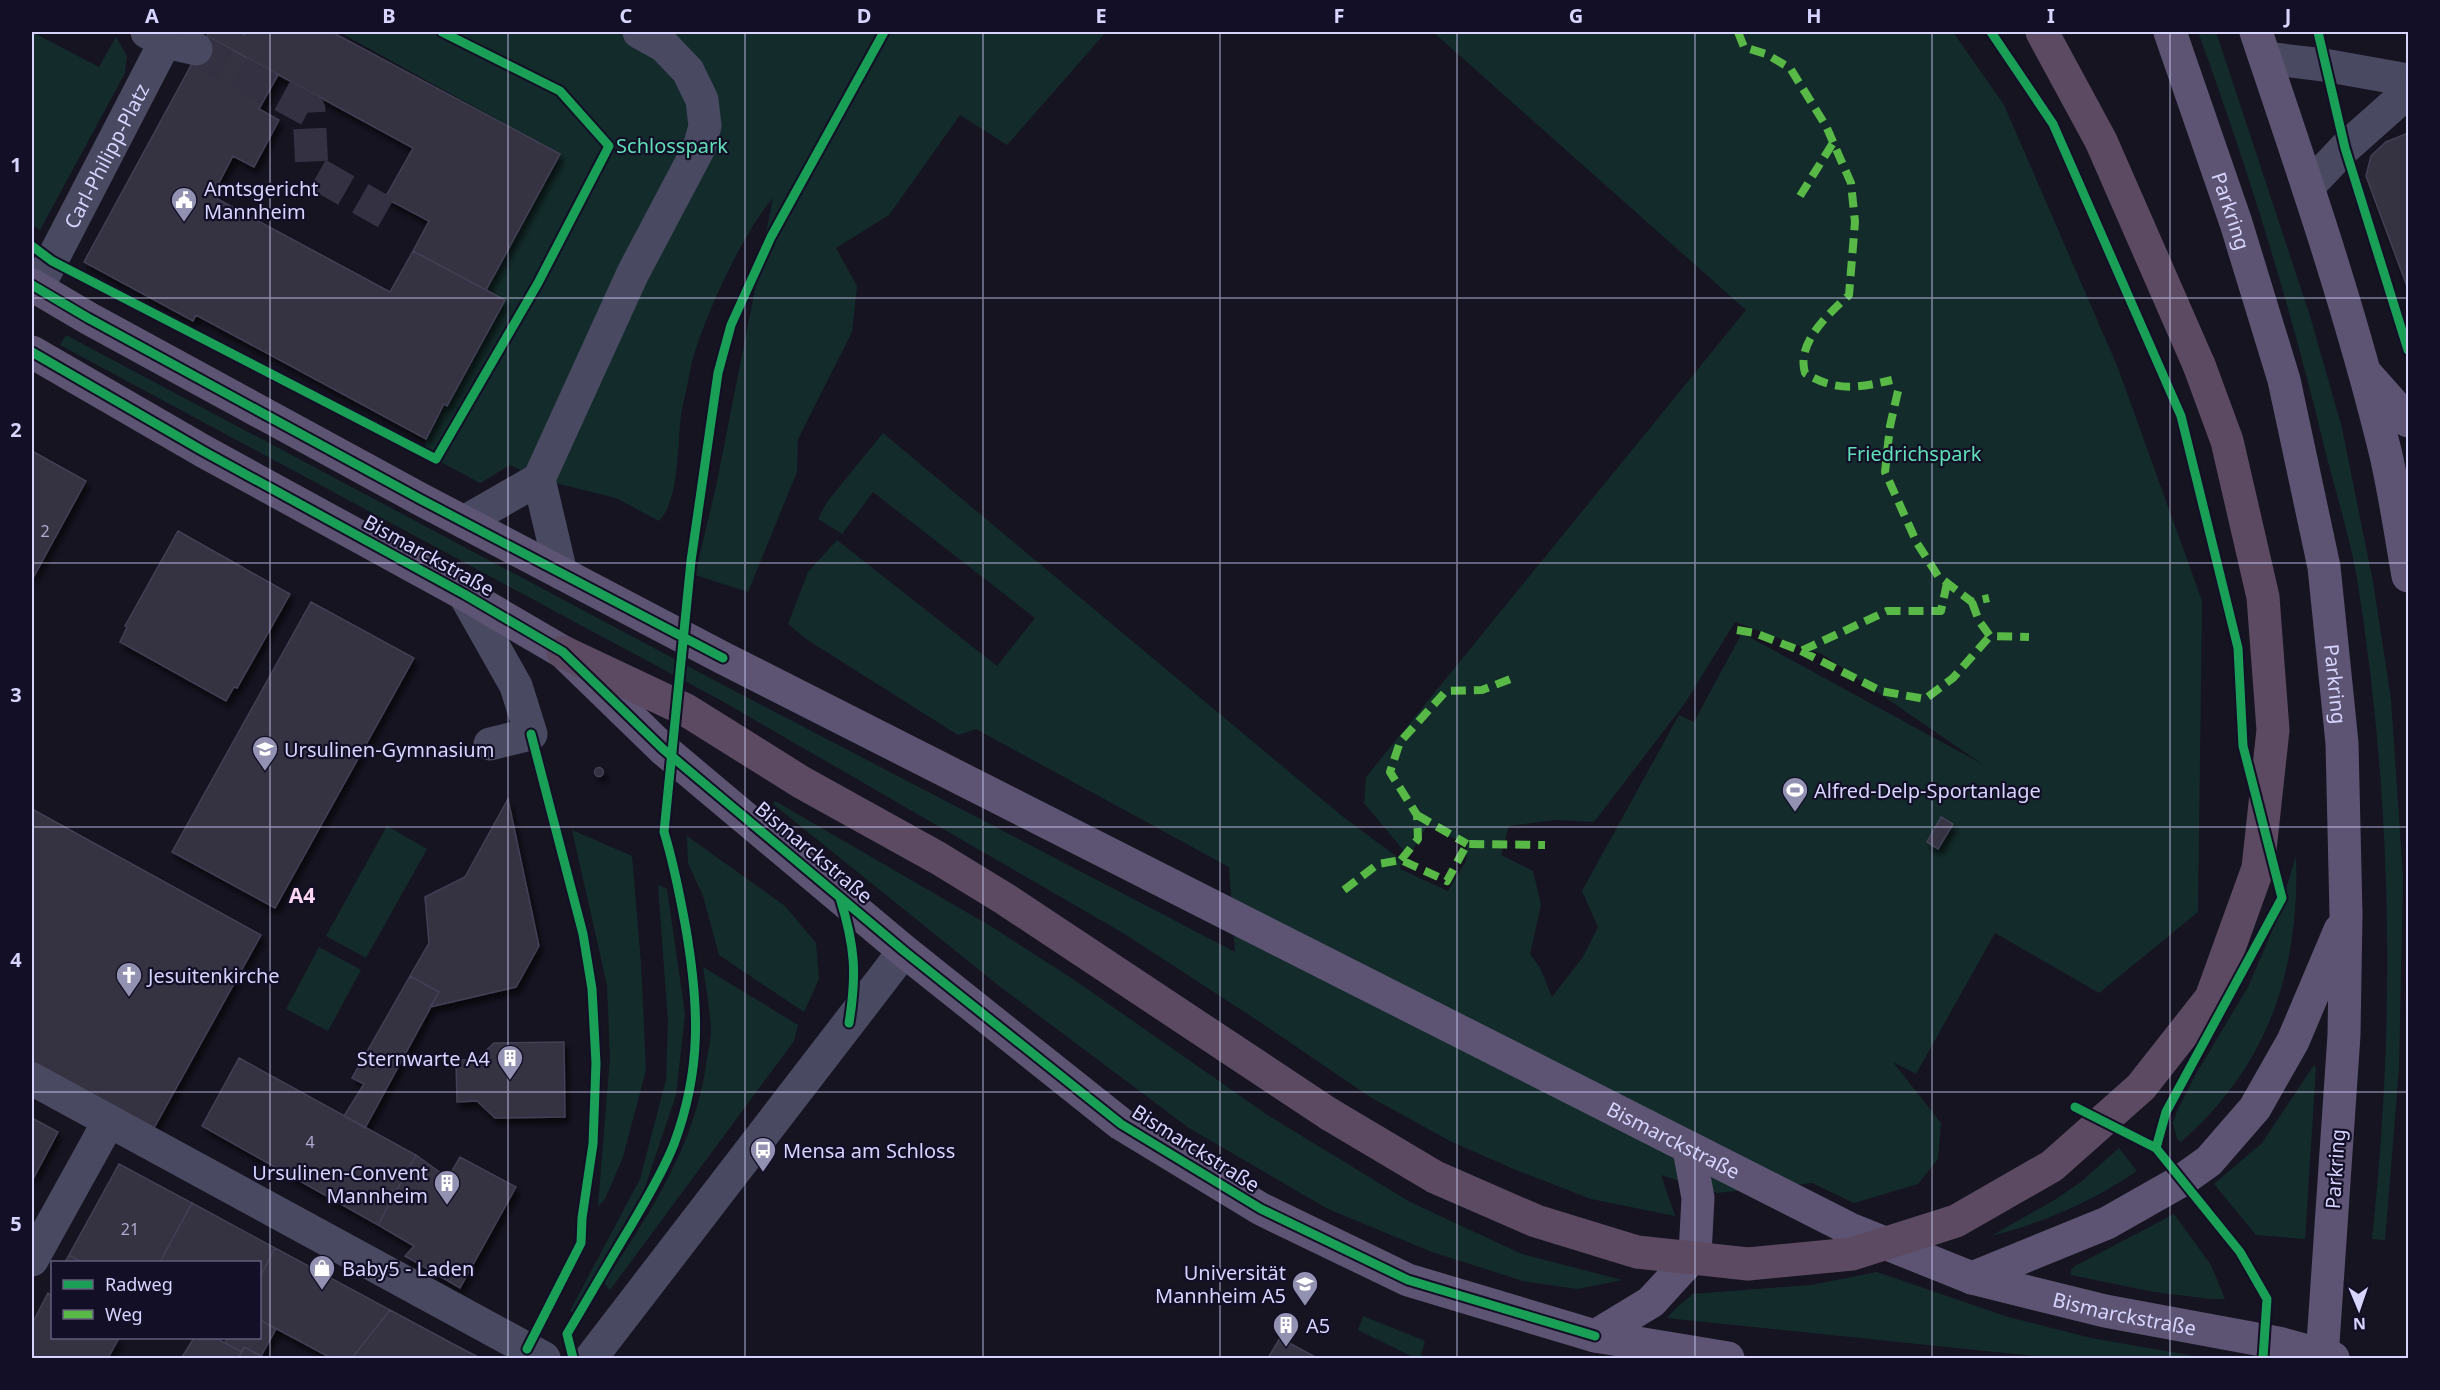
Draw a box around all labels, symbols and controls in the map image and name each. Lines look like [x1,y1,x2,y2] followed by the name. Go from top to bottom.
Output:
[145,2,159,29] text: A
[382,2,396,29] text: B
[620,2,633,29] text: C
[857,2,871,29] text: D
[1095,2,1107,29] text: E
[1334,2,1344,29] text: F
[1569,2,1583,29] text: G
[1806,2,1822,29] text: H
[2047,2,2055,29] text: I
[2283,2,2291,29] text: J
[57,79,155,233] street label: Carl-Philipp-Platz
[616,132,728,159] park label: Schlosspark
[10,151,22,178] text: 1
[2206,168,2257,253] street label: Parkring
[204,175,318,225] place label: Amtsgericht Mannheim
[169,185,199,223] public building icon: Amtsgericht Mannheim
[10,416,22,443] text: 2
[1847,440,1982,467] park label: Friedrichspark
[359,508,499,602] street label: Bismarckstraße
[40,520,50,542] house number: 2
[2318,643,2353,725] street label: Parkring
[10,681,22,708] text: 3
[250,734,280,772] school or university icon: Ursulinen-Gymnasium
[284,736,494,763] place label: Ursulinen-Gymnasium
[1780,775,1810,813] sports icon: Alfred-Delp-Sportanlage
[1814,777,2041,804] place label: Alfred-Delp-Sportanlage
[750,795,878,909] street label: Bismarckstraße
[289,881,315,909] district label: A4
[10,946,22,973] text: 4
[114,960,144,998] church icon: Jesuitenkirche
[146,962,280,989] place label: Jesuitenkirche
[495,1043,525,1081] building icon: Sternwarte A4
[357,1045,491,1072] place label: Sternwarte A4
[1603,1095,1745,1185] street label: Bismarckstraße
[1127,1098,1265,1198] street label: Bismarckstraße
[2319,1128,2351,1210] street label: Parkring
[305,1131,315,1153] house number: 4
[748,1135,778,1173] bus stop icon: Mensa am Schloss
[783,1137,955,1164] place label: Mensa am Schloss
[252,1159,428,1209] place label: Ursulinen-Convent Mannheim
[432,1168,462,1206] building icon: Ursulinen-Convent Mannheim
[10,1210,22,1237] text: 5
[121,1218,139,1240] house number: 21
[307,1253,337,1291] shop icon: Baby5 - Laden
[342,1255,474,1282] place label: Baby5 - Laden
[1155,1259,1286,1309] place label: Universität Mannheim A5
[51,1261,261,1339] legend
[1290,1269,1320,1307] school or university icon: Universität Mannheim A5
[105,1272,173,1296] text: Radweg
[2329,1279,2389,1339] north arrow
[2050,1285,2199,1341] street label: Bismarckstraße
[105,1302,143,1326] text: Weg
[1271,1310,1301,1348] building icon: A5
[1306,1312,1330,1339] place label: A5
[2353,1313,2366,1335] text: N

